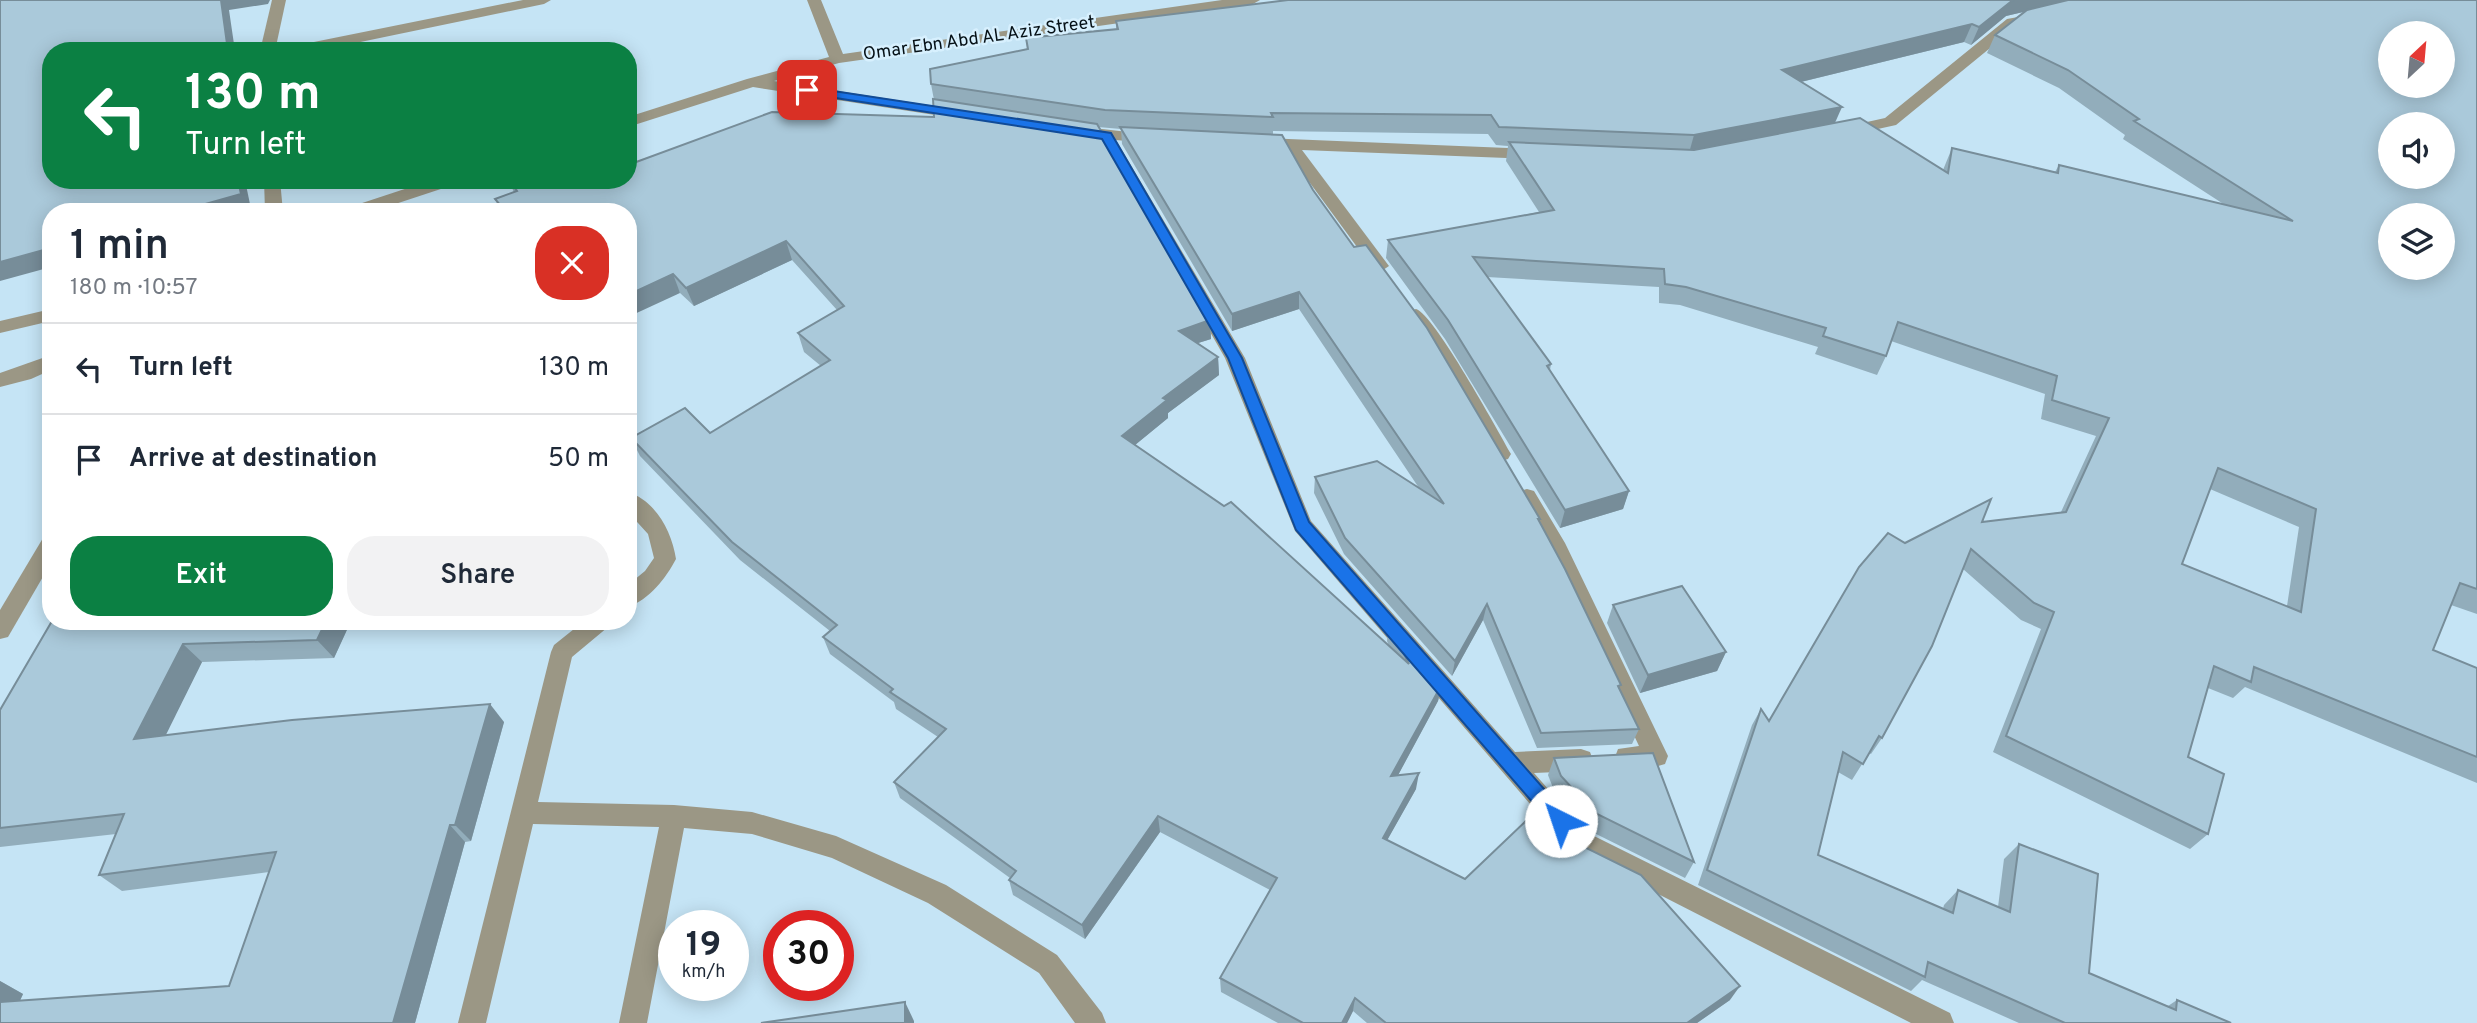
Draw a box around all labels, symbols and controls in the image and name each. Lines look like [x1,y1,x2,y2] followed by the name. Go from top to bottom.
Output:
[862,11,1096,67] street label: Omar Ebn Abd AL Aziz Street
[2378,21,2455,98] north arrow
[2378,21,2455,280] map controls
[777,60,837,120] pin
[185,65,321,127] text: 130 m
[70,70,161,161] icon: left
[788,71,826,109] icon: arrive
[2378,112,2455,189] button: sound
[185,126,306,166] text: Turn left
[2378,203,2455,280] button: layers
[70,221,169,274] text: 1 min
[535,226,609,300] button: close
[70,274,197,303] text: 180 m · 10:57
[70,350,108,388] icon: left
[129,352,233,385] text: Turn left
[539,352,609,385] text: 130 m
[70,441,108,479] icon: arrive
[129,443,377,476] text: Arrive at destination
[548,443,609,476] text: 50 m
[70,536,333,616] button: Exit
[347,536,609,616] button: Share
[1524,784,1598,858] position arrow
[763,910,854,1001] speed limit sign: 30
[686,924,721,968] text: 19
[682,961,725,984] text: km/h

